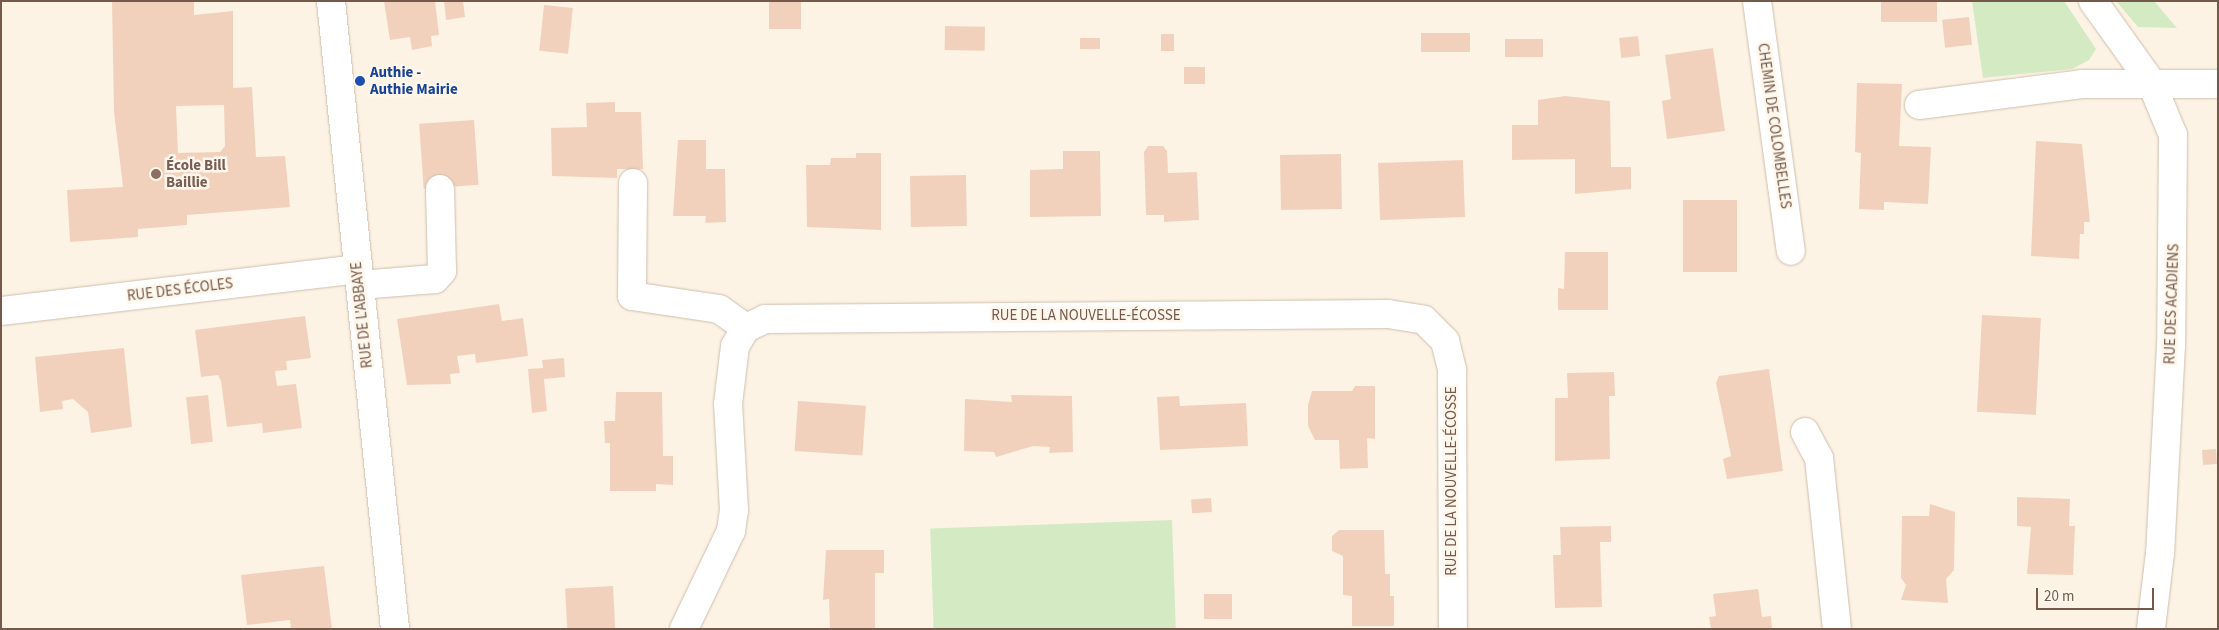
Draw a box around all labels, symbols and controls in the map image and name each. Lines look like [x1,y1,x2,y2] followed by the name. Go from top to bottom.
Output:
[1753,42,1795,210] street label: CHEMIN DE COLOMBELLES
[370,63,458,98] place label: Authie - Authie Mairie
[354,75,366,87] marker: Authie - Authie Mairie
[166,156,226,191] place label: École Bill Baillie
[150,168,162,180] marker: École Bill Baillie
[2161,243,2183,365] street label: RUE DES ACADIENS
[347,261,377,369] street label: RUE DE L'ABBAYE
[126,275,234,305] street label: RUE DES ÉCOLES
[991,307,1181,325] street label: RUE DE LA NOUVELLE-ÉCOSSE
[1443,386,1461,576] street label: RUE DE LA NOUVELLE-ÉCOSSE
[2039,578,2156,610] scale bar
[2044,586,2074,607] text: 20 m

